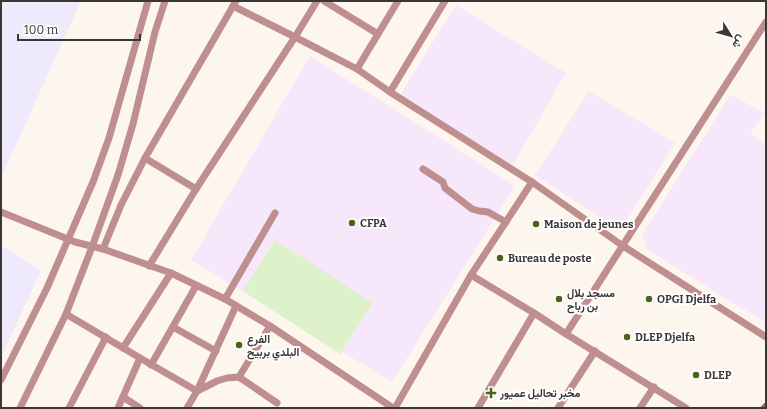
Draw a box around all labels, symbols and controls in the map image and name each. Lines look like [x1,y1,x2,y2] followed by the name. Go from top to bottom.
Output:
[18,16,140,42] scale bar
[711,16,751,56] north arrow
[24,23,59,37] text: 100 m
[729,33,748,51] text: ش
[360,217,387,230] place label: CFPA
[347,218,357,228] marker: CFPA
[544,218,634,231] place label: Maison de jeunes
[531,219,541,229] marker: Maison de jeunes
[508,252,591,265] place label: Bureau de poste
[495,253,505,263] marker: Bureau de poste
[567,287,615,314] place label: مسجد بلال بن رباح
[657,293,717,306] place label: OPGI Djelfa
[554,294,564,304] marker: مسجد بلال بن رباح
[644,294,654,304] marker: OPGI Djelfa
[635,331,696,344] place label: DLEP Djelfa
[622,332,632,342] marker: DLEP Djelfa
[247,333,300,361] place label: الفرع البلدي بربيح
[234,340,244,350] marker: الفرع البلدي بربيح
[704,369,732,382] place label: DLEP
[691,370,701,380] marker: DLEP
[485,387,497,399] marker: مخبر تحاليل عميور
[499,387,580,400] place label: مخبر تحاليل عميور

